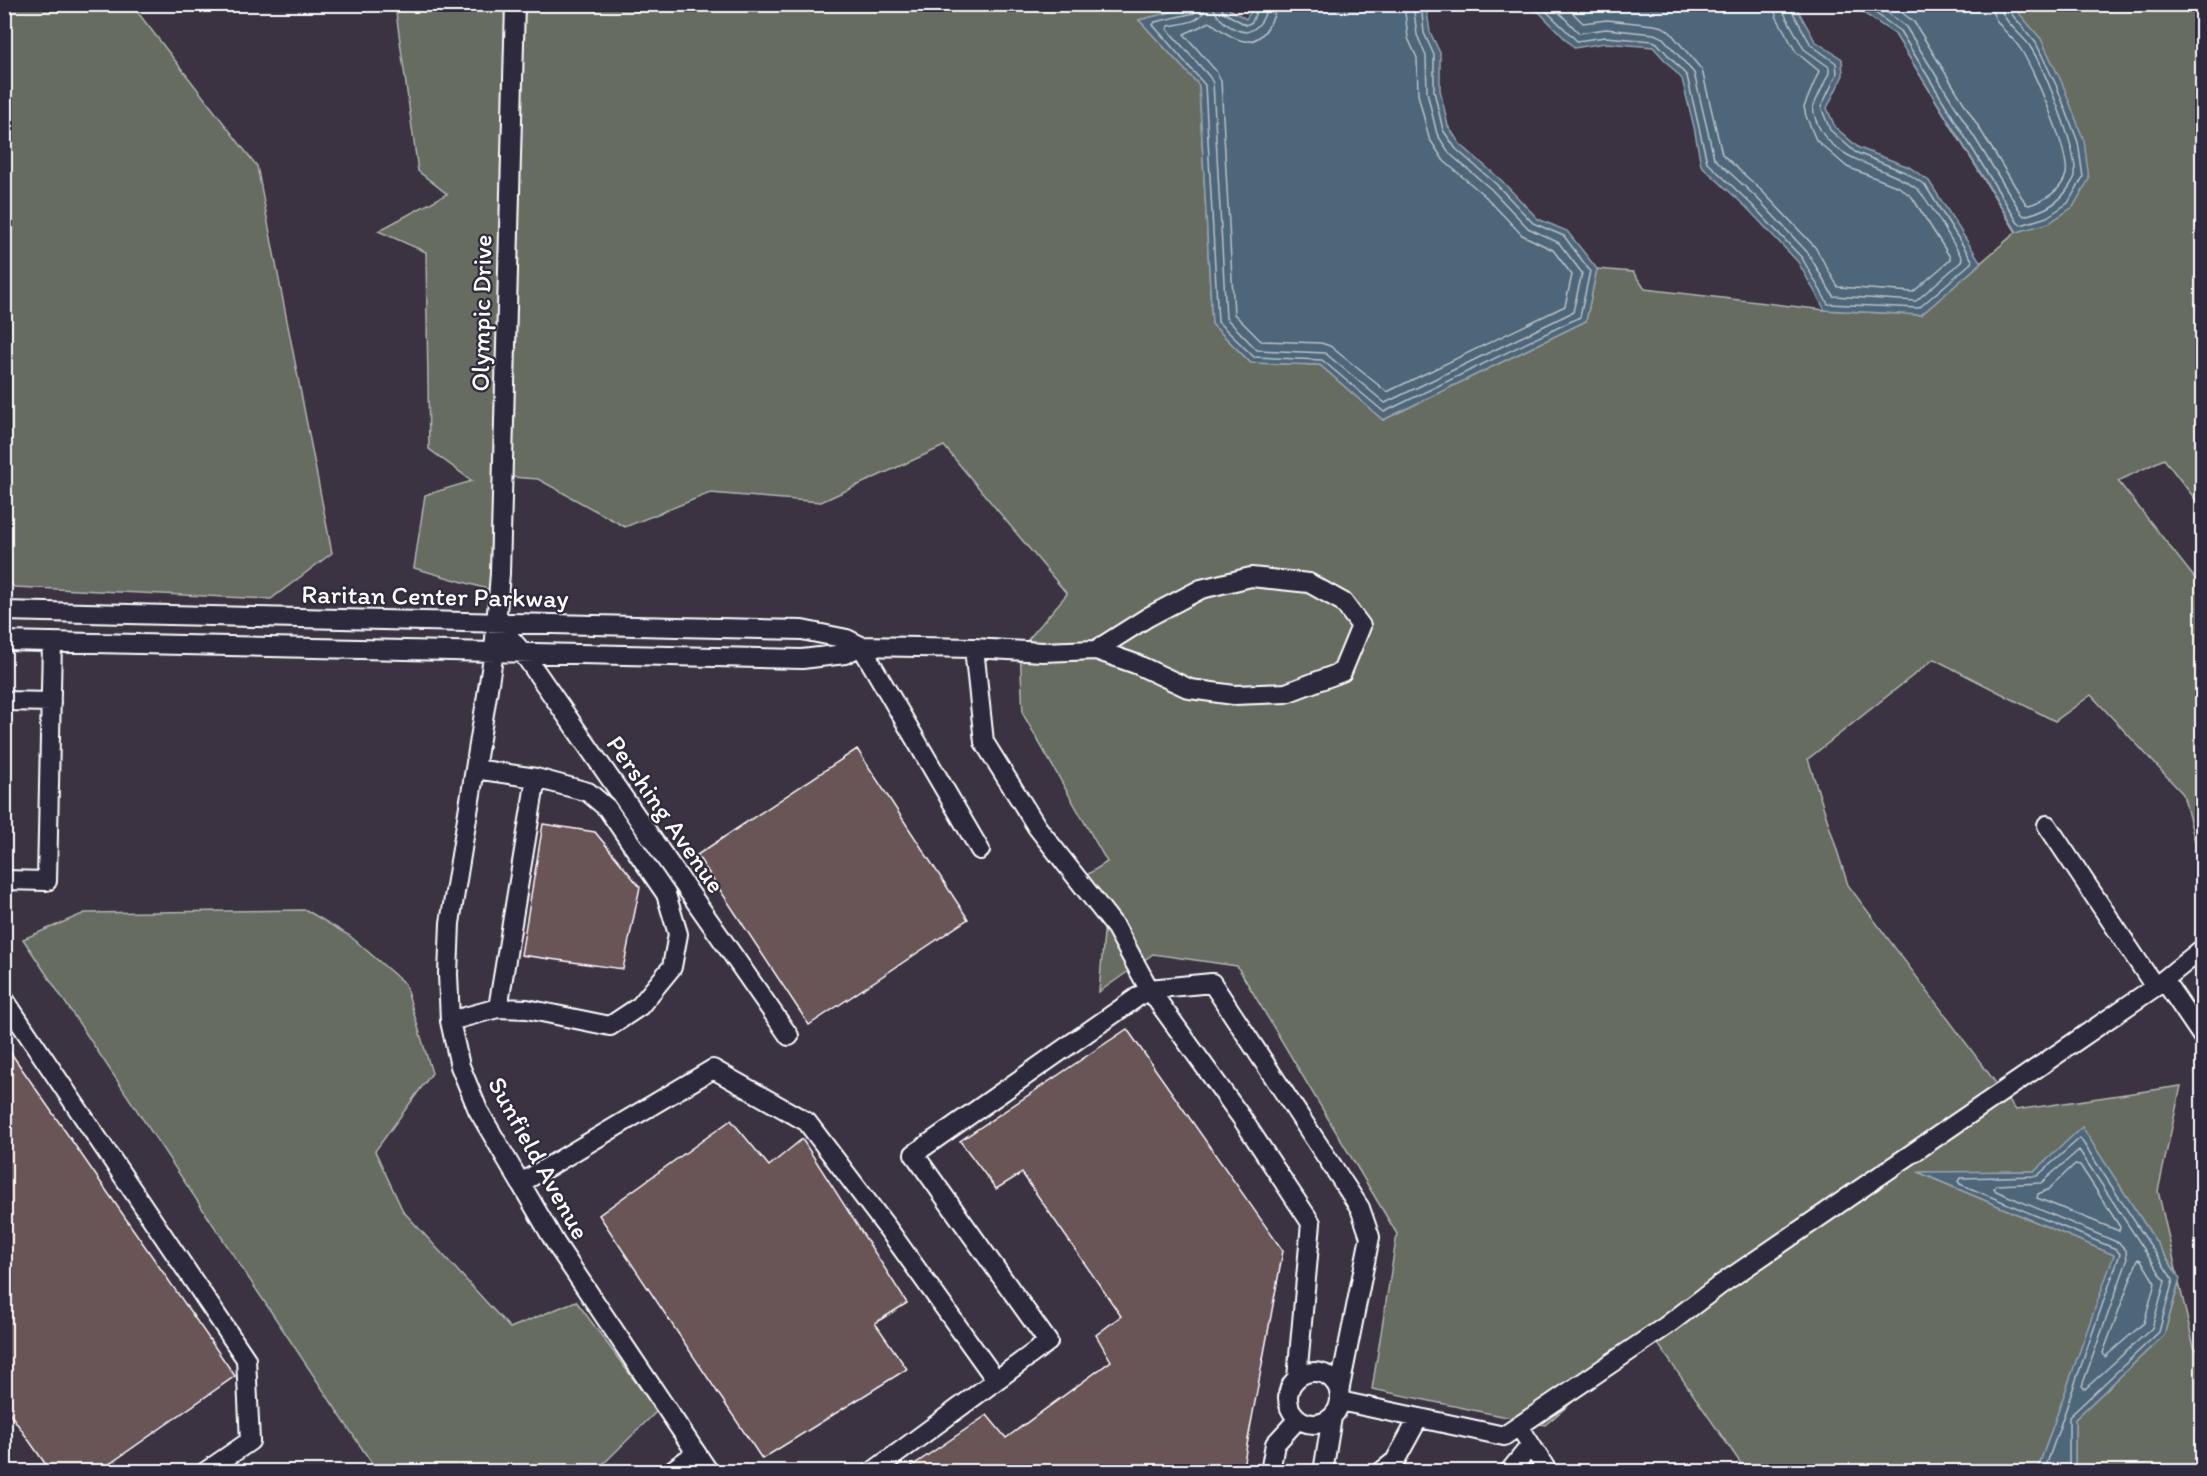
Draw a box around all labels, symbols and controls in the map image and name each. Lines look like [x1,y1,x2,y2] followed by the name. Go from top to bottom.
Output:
[464,234,498,392] street label: Olympic Drive
[301,578,569,614] street label: Raritan Center Parkway
[600,729,732,899] street label: Pershing Avenue
[481,1071,597,1245] street label: Sunfield Avenue

